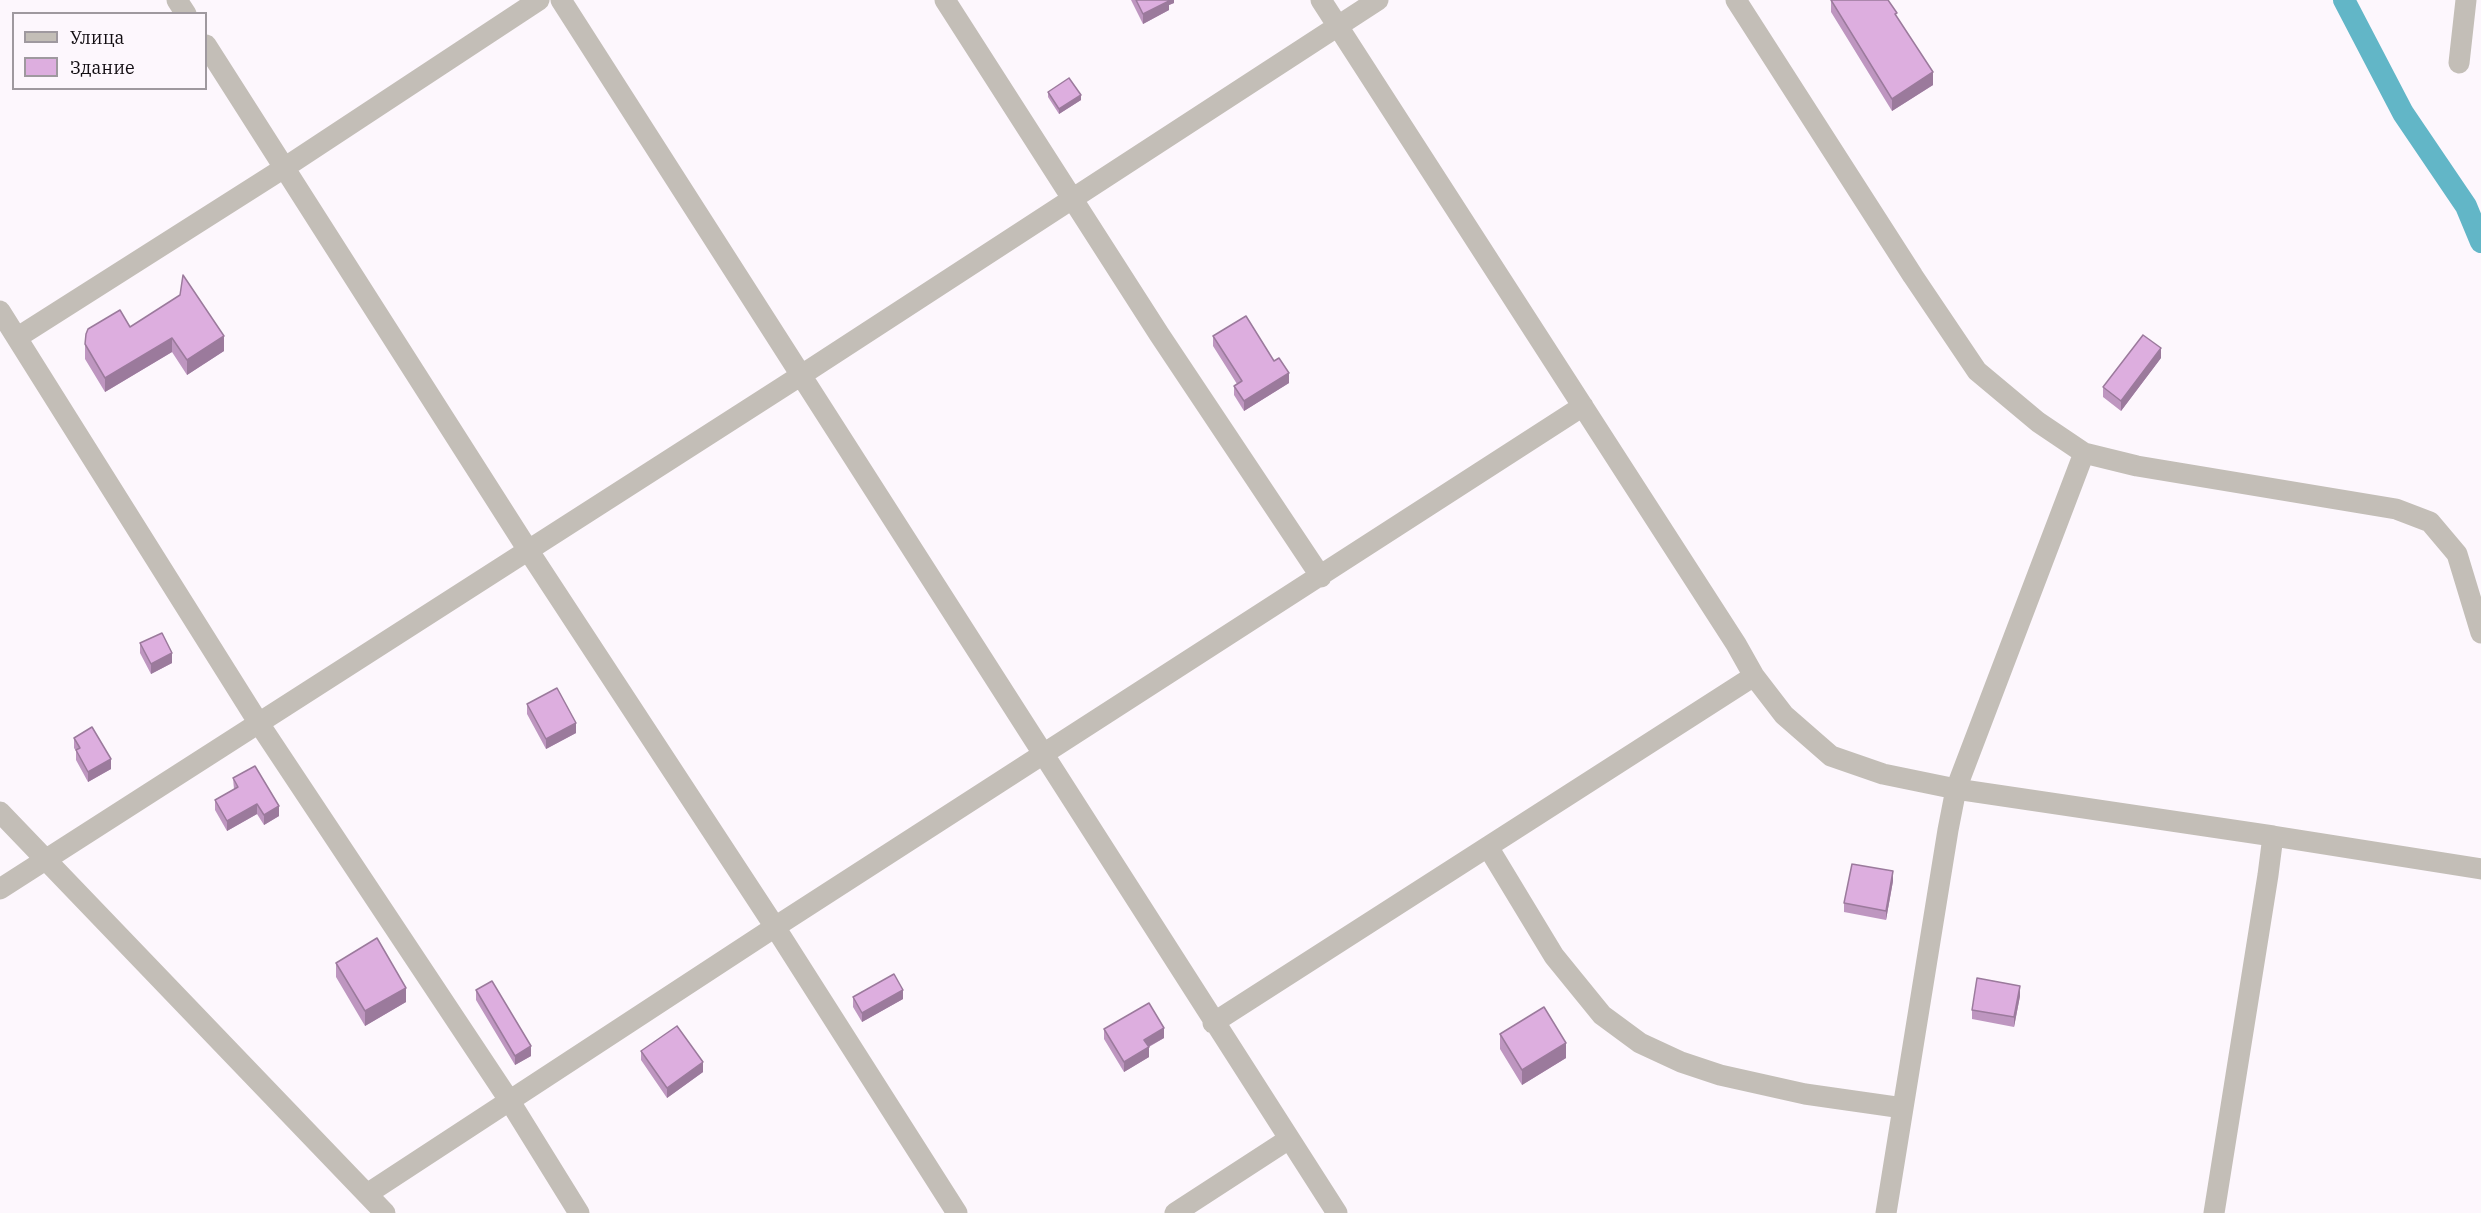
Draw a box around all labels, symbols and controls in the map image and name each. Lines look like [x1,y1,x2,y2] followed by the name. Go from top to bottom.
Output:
[12,12,207,90] legend
[70,26,124,49] text: Улица
[70,56,135,79] text: Здание

